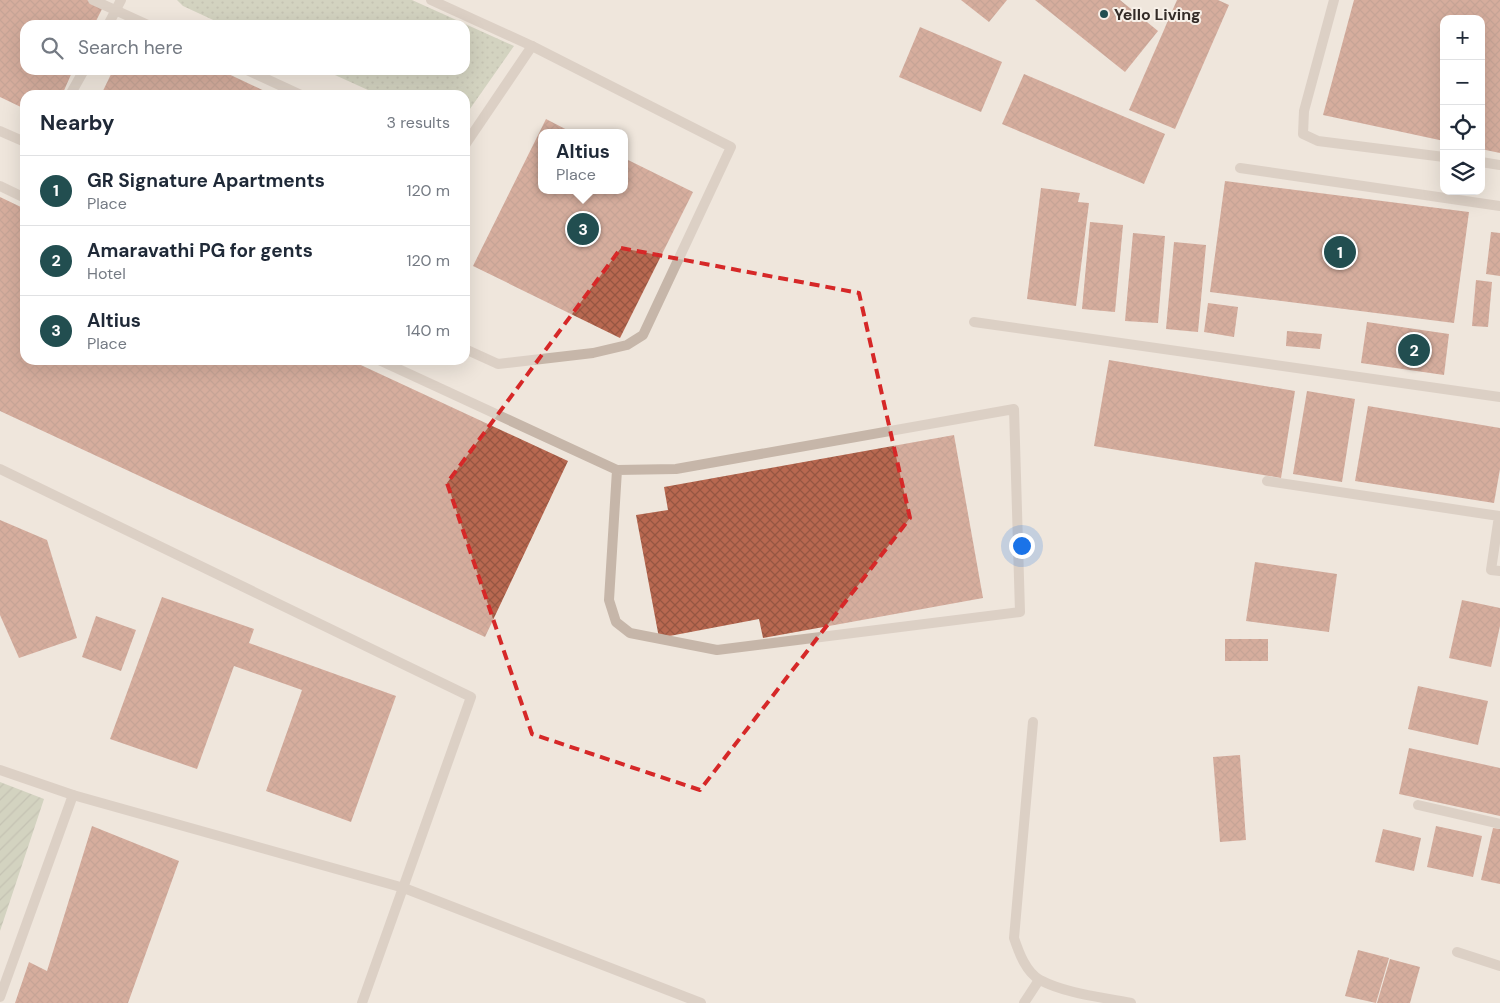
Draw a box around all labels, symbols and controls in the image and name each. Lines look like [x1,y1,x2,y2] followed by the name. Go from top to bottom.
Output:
[1114,4,1201,25] place label: Yello Living
[1098,8,1110,20] marker: Yello Living
[1440,15,1485,195] map controls
[1440,15,1485,60] button: +
[20,20,470,75] search box
[38,34,66,62] icon: search
[78,35,183,60] text: Search here
[1440,60,1485,105] button: −
[1440,105,1485,150] button: locate
[40,109,114,137] text: Nearby
[387,112,450,133] text: 3 results
[538,129,628,194] popup
[556,139,610,164] text: Altius
[1440,150,1485,195] button: layers
[556,164,596,185] text: Place
[87,168,325,193] text: GR Signature Apartments
[53,180,59,201] text: 1
[406,180,450,201] text: 120 m
[87,193,127,214] text: Place
[567,210,599,248] pin: 3
[1324,233,1356,271] pin: 1
[87,238,313,263] text: Amaravathi PG for gents
[51,250,61,271] text: 2
[406,250,450,271] text: 120 m
[87,263,126,284] text: Hotel
[87,308,141,333] text: Altius
[51,320,61,341] text: 3
[406,320,450,341] text: 140 m
[1398,331,1430,369] pin: 2
[87,333,127,354] text: Place
[1009,533,1035,559] your location

